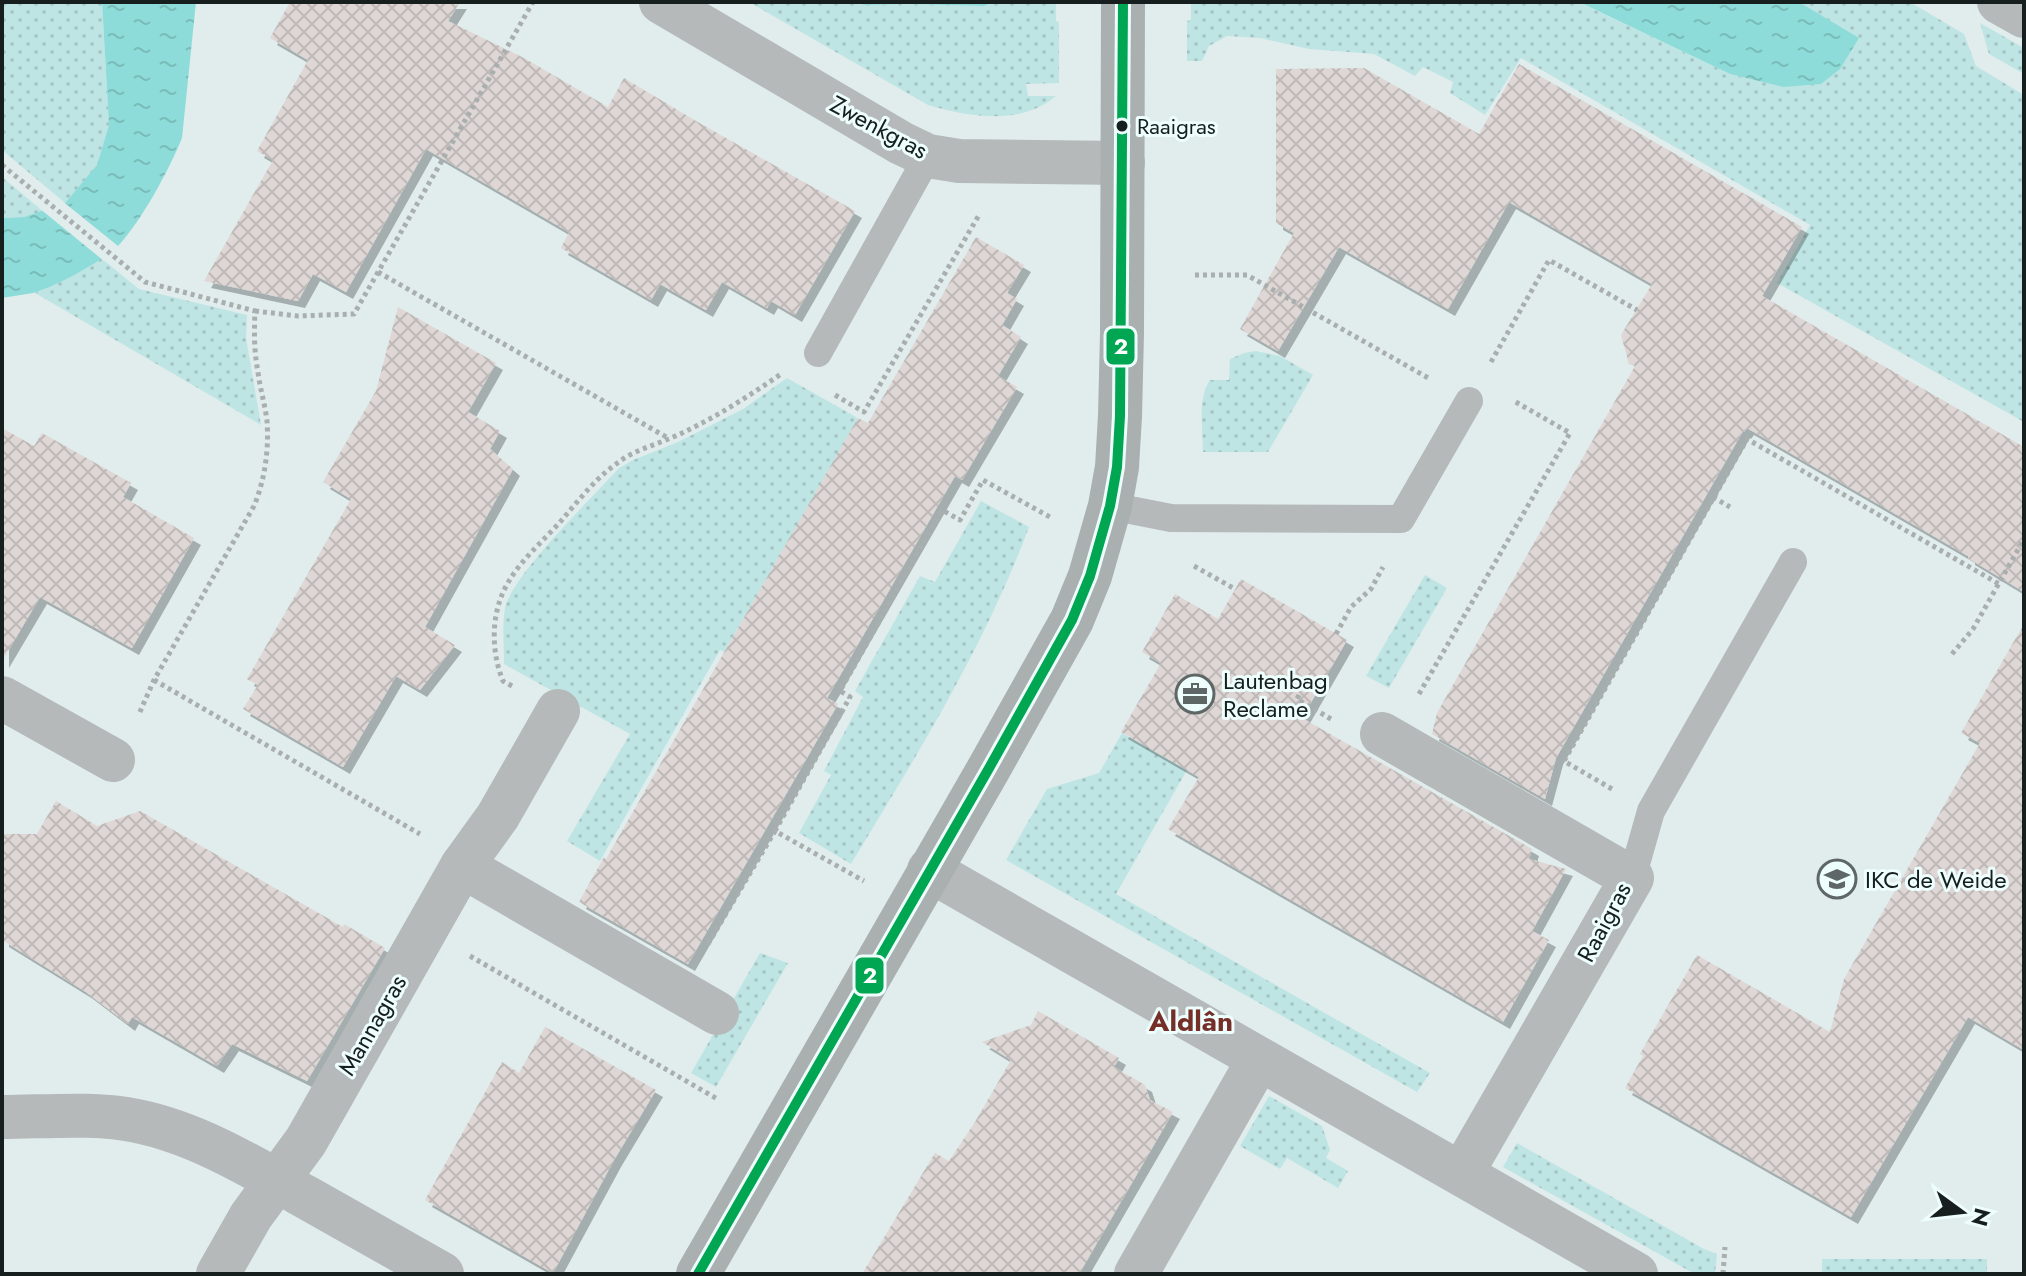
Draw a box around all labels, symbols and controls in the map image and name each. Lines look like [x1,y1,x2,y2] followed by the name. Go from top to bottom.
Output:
[824,87,934,167] street label: Zwenkgras
[1137,110,1216,142] place label: Raaigras
[1114,118,1130,134] marker: Raaigras
[1105,327,1136,366] line badge: 2
[1114,330,1128,362] text: 2
[1223,663,1328,726] place label: Lautenbag Reclame
[1174,673,1216,715] office icon: Lautenbag Reclame
[1816,858,1858,900] school or university icon: IKC de Weide
[1865,862,2007,897] place label: IKC de Weide
[1568,876,1640,968] street label: Raaigras
[854,956,885,995] line badge: 2
[863,959,877,991] text: 2
[329,968,415,1082] street label: Mannagras
[1148,1001,1233,1042] district label: Aldlân
[1922,1172,2002,1252] north arrow
[1964,1205,1999,1230] text: N

